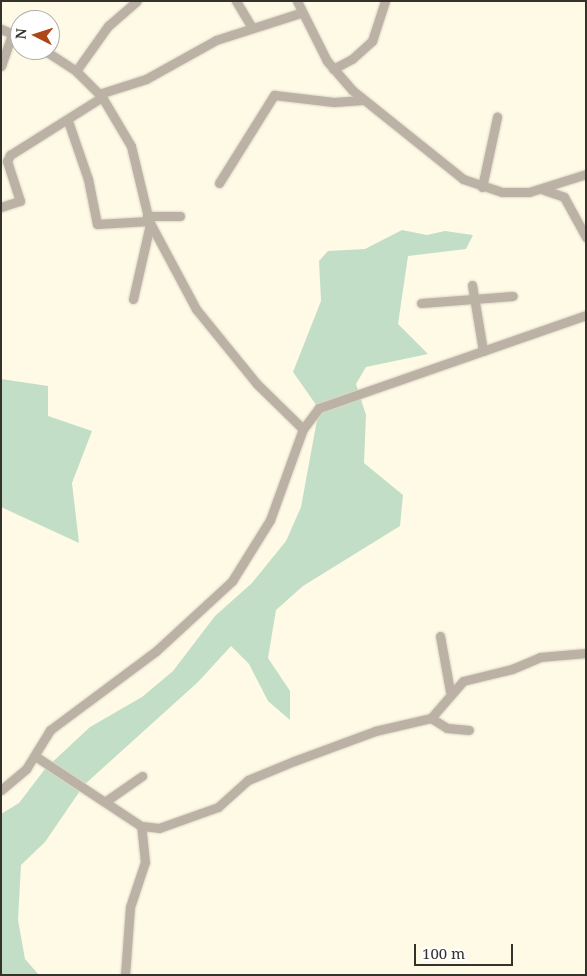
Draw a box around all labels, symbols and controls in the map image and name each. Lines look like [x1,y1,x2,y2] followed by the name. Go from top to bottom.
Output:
[10,10,60,60] north arrow
[11,27,30,40] text: N
[417,934,516,966] scale bar
[422,943,465,963] text: 100 m

